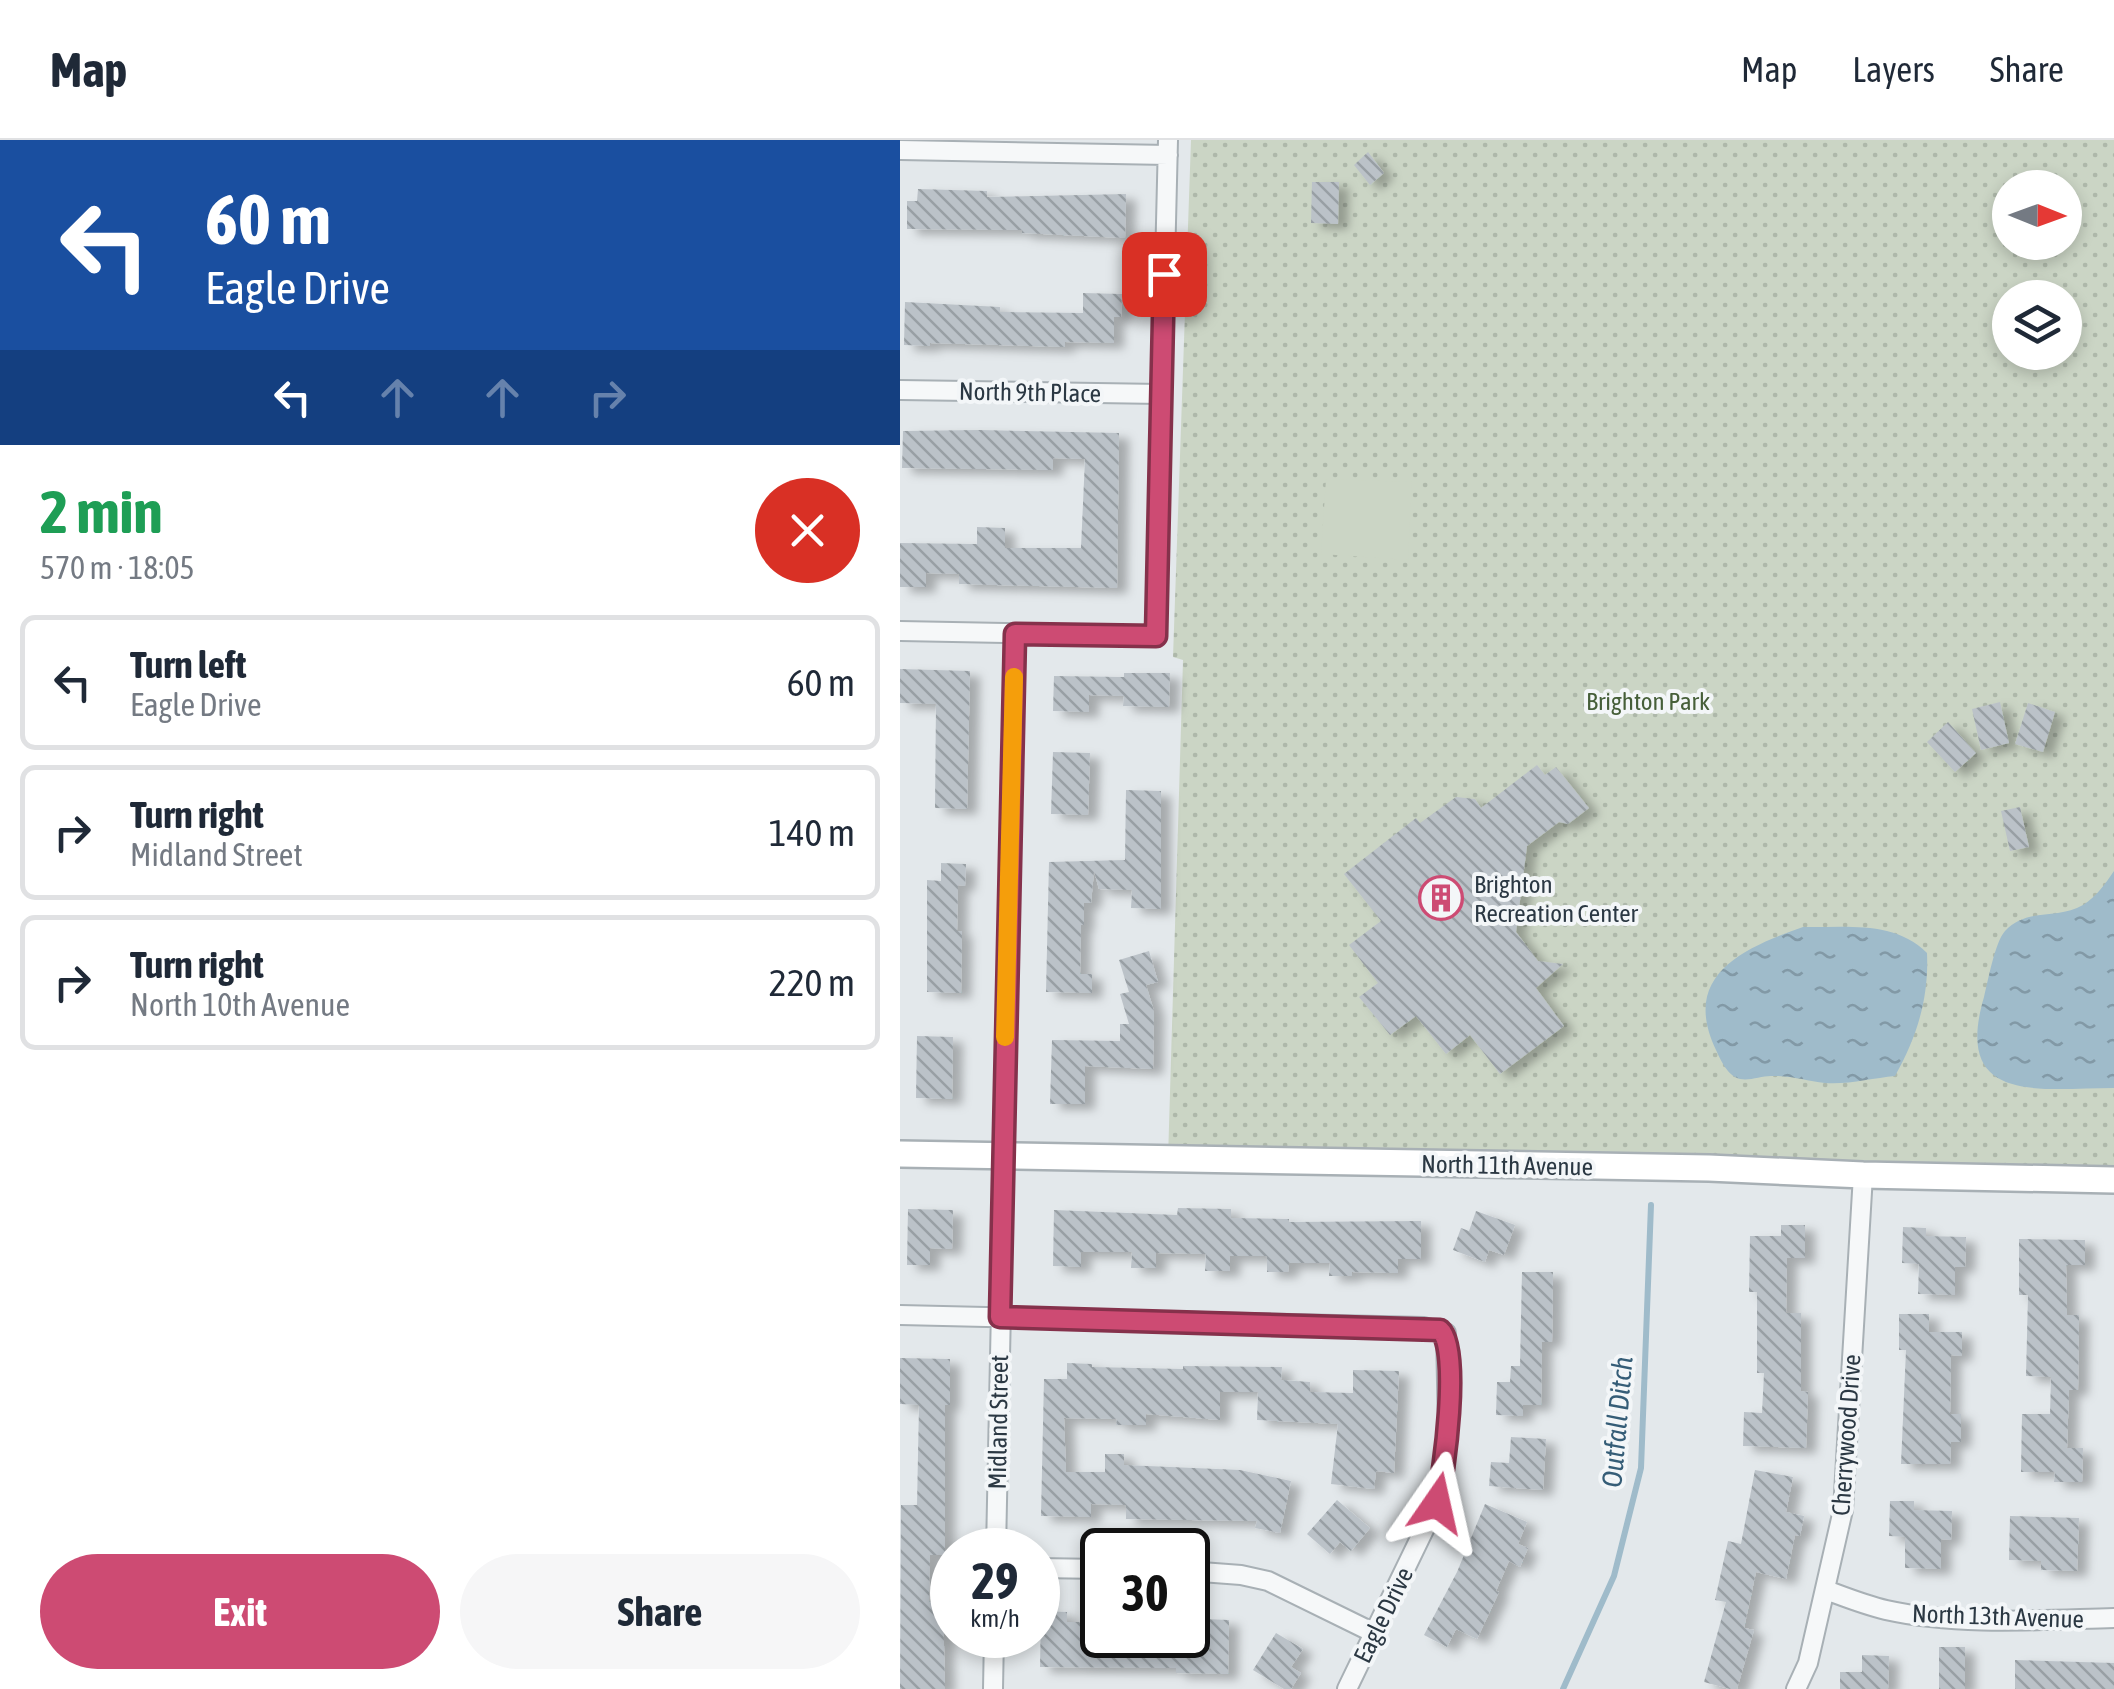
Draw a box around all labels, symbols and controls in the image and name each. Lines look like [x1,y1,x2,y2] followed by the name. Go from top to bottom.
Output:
[50,42,127,97] text: Map
[1741,49,1797,89] text: Map
[1852,49,1935,89] text: Layers
[1990,49,2064,89] text: Share
[1992,170,2082,260] north arrow
[1992,170,2082,370] map controls
[205,179,331,259] text: 60 m
[40,180,170,310] icon: left
[1122,232,1207,317] pin
[1137,247,1192,302] icon: arrive
[205,262,390,314] text: Eagle Drive
[1992,280,2082,370] button: layers
[265,370,320,425] icon: left
[370,370,425,425] icon: ahead
[475,370,530,425] icon: ahead
[580,370,635,425] icon: right
[959,377,1101,407] street label: North 9th Place
[40,477,163,546] text: 2 min
[755,478,860,583] button: close
[40,549,195,586] text: 570 m · 18:05
[130,643,246,686] text: Turn left
[45,655,100,710] icon: left
[787,661,855,704] text: 60 m
[130,686,261,723] text: Eagle Drive
[1586,687,1710,715] park label: Brighton Park
[130,793,264,836] text: Turn right
[45,805,100,860] icon: right
[769,811,855,854] text: 140 m
[130,836,303,873] text: Midland Street
[1474,870,1639,927] place label: Brighton Recreation Center
[1418,875,1464,921] building icon: Brighton Recreation Center
[130,943,264,986] text: Turn right
[45,955,100,1010] icon: right
[769,961,855,1004] text: 220 m
[130,986,350,1023] text: North 10th Avenue
[1421,1150,1593,1180] street label: North 11th Avenue
[1826,1353,1866,1517] street label: Cherrywood Drive
[983,1354,1013,1490] street label: Midland Street
[1595,1355,1639,1489] water label: Outfall Ditch
[1385,1451,1489,1555] position arrow
[1080,1528,1210,1658] speed limit sign: 30
[971,1552,1018,1610] text: 29
[40,1554,440,1669] button: Exit
[460,1554,860,1669] button: Share
[1348,1563,1418,1667] street label: Eagle Drive
[1912,1599,2084,1633] street label: North 13th Avenue
[970,1604,1020,1632] text: km/h

